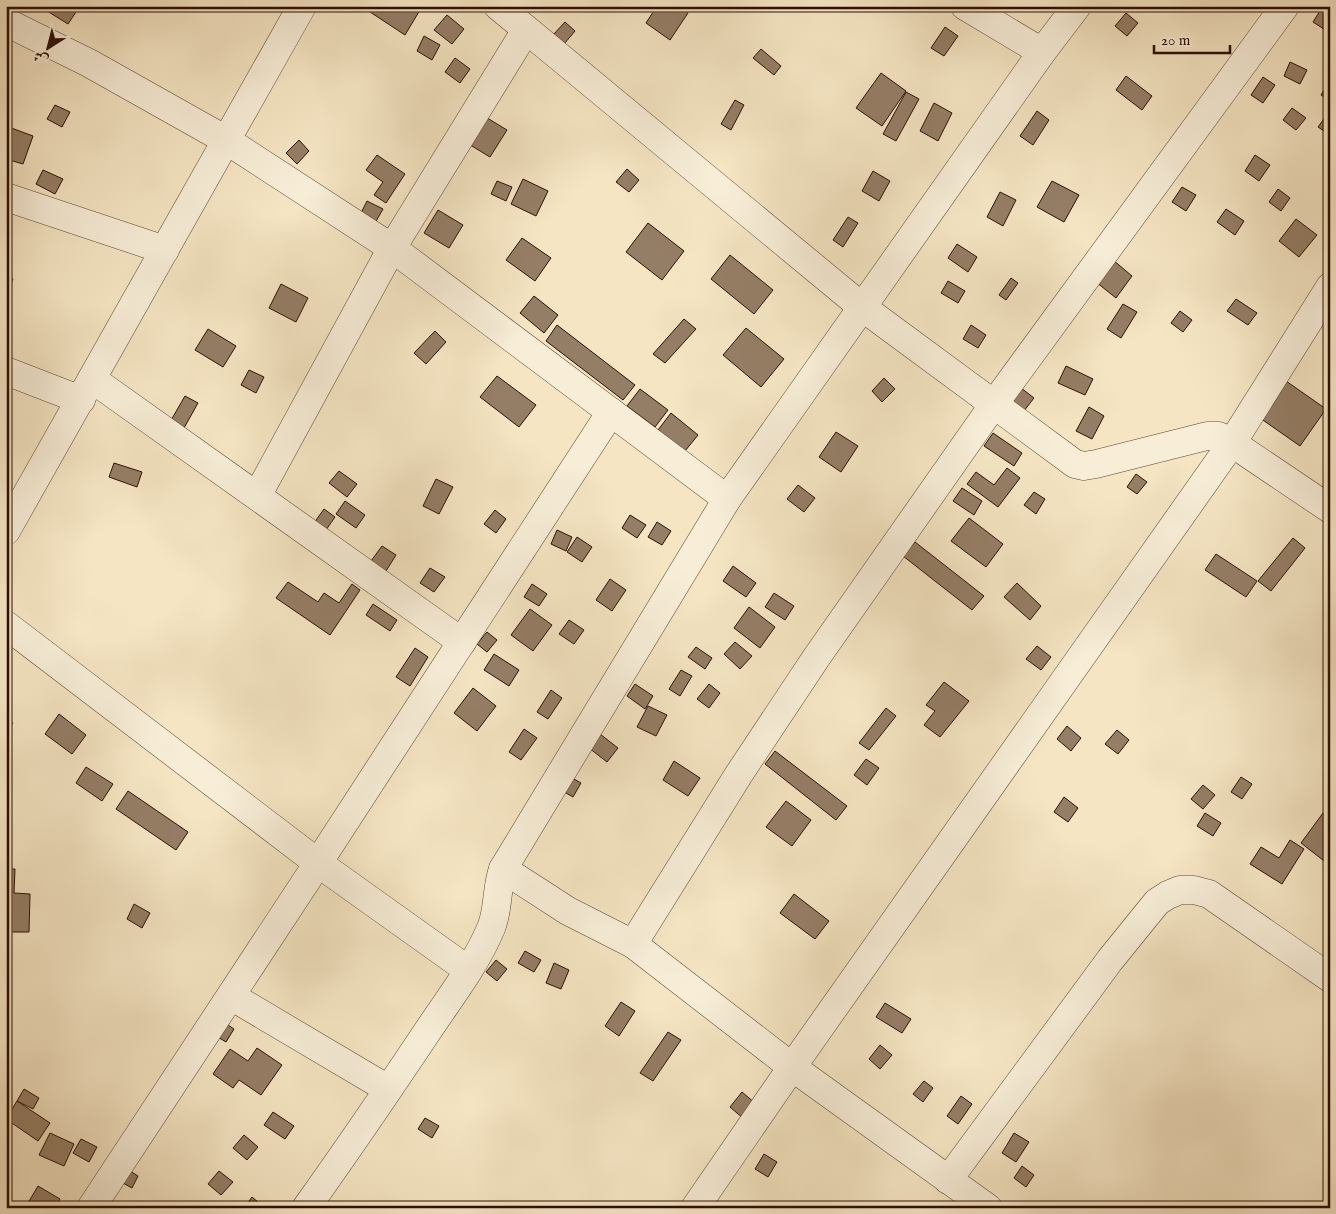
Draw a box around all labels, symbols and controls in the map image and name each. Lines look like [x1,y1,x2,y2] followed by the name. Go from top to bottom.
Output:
[22,22,72,72] north arrow
[1154,22,1230,54] scale bar
[1161,31,1191,50] text: 20 m
[30,46,52,69] text: ش

